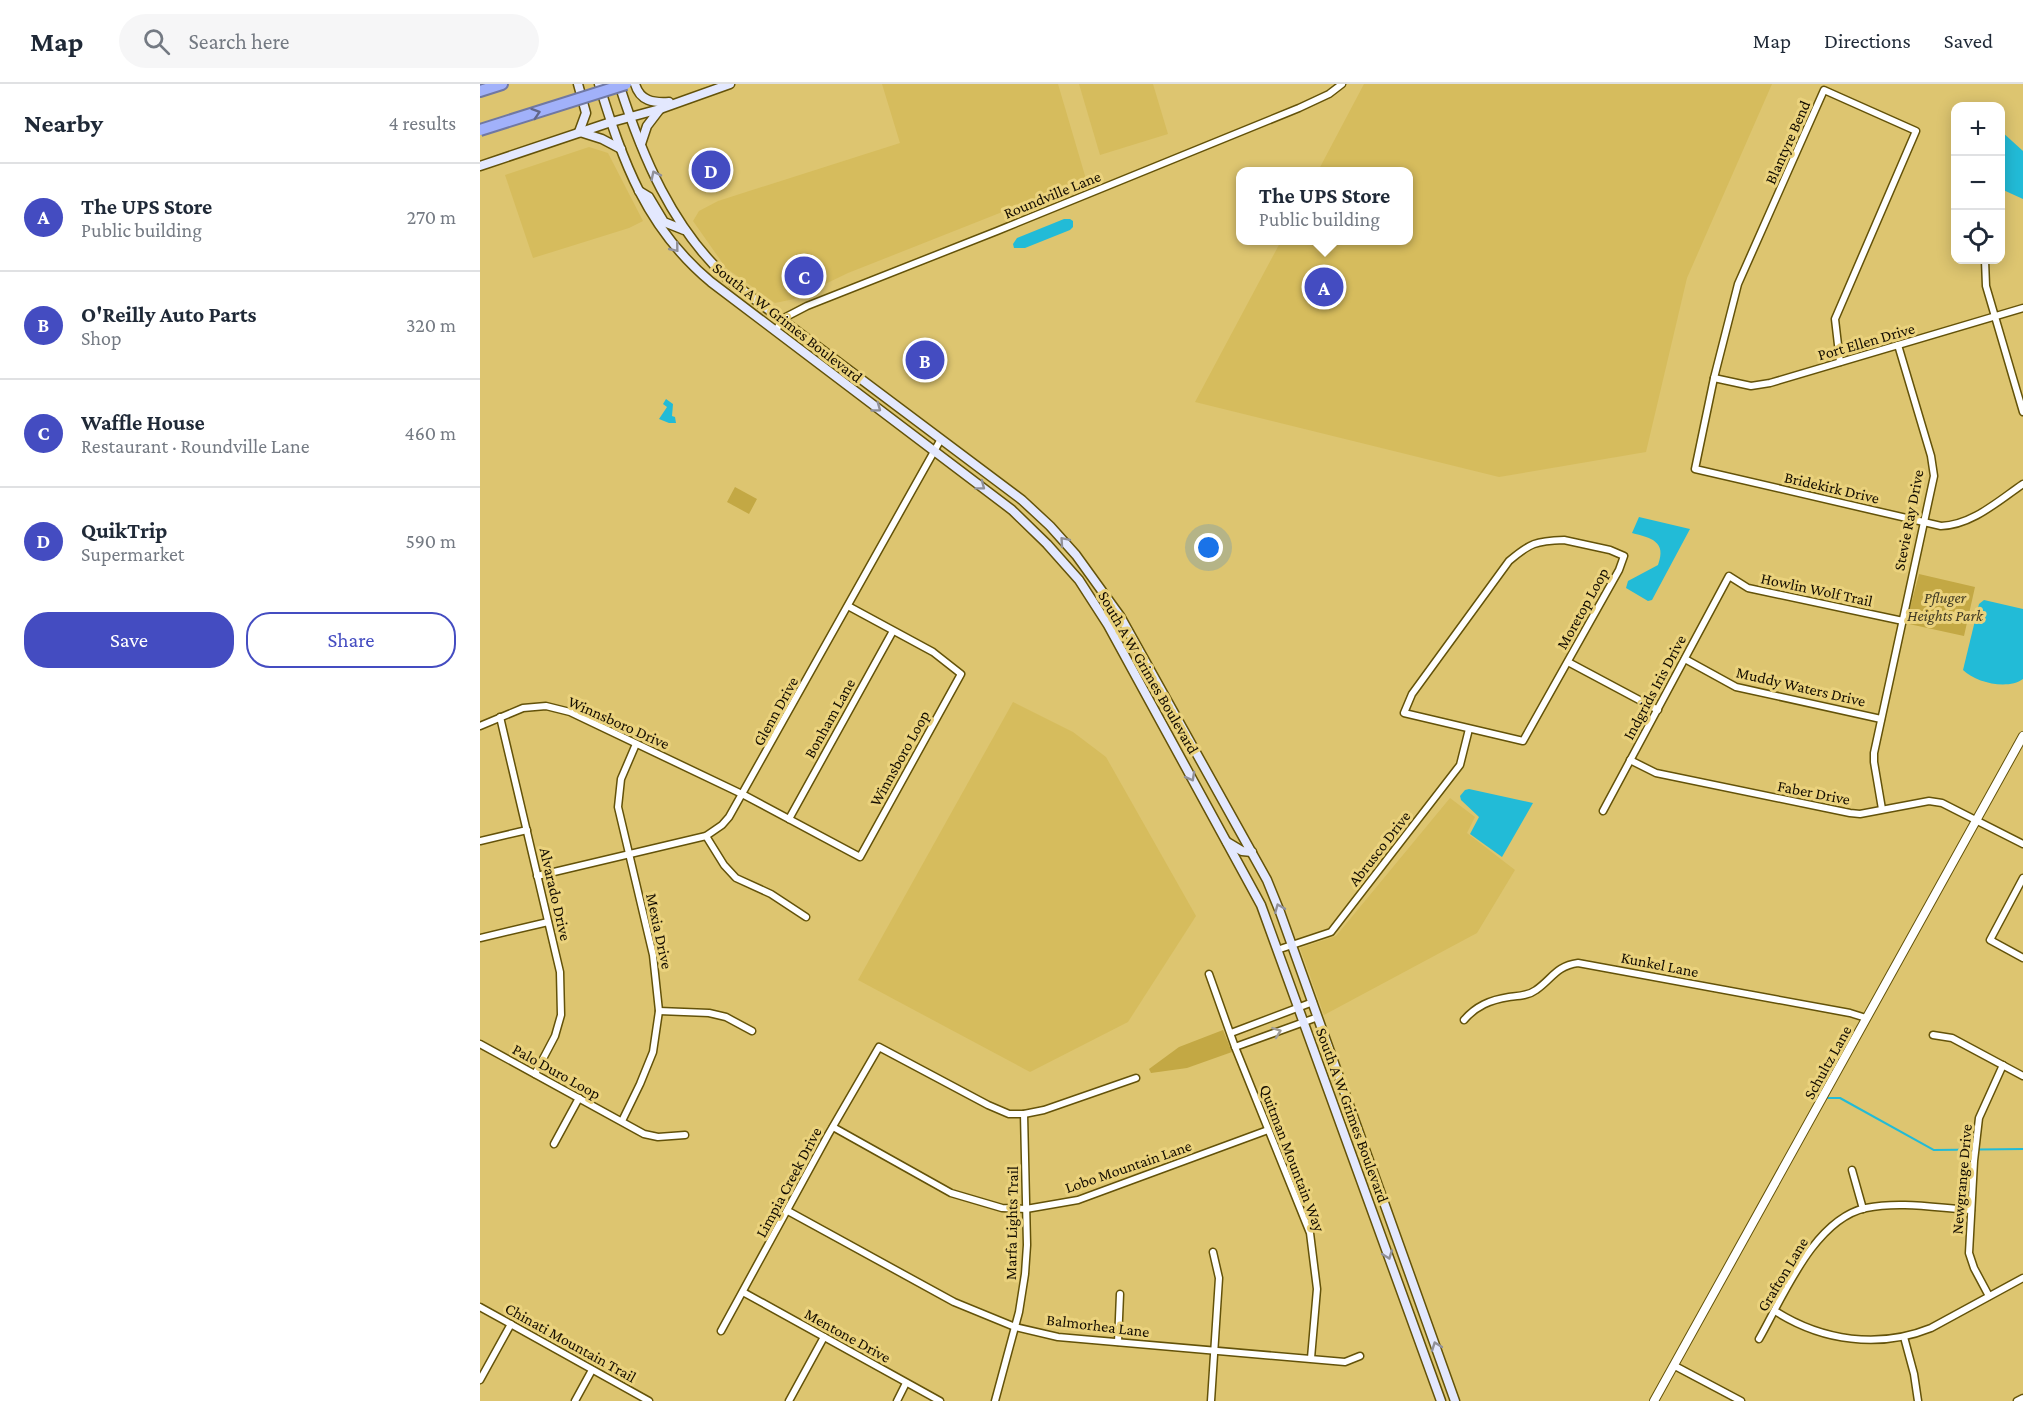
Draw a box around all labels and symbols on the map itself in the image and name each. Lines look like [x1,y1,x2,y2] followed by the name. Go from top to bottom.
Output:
[1761,97,1815,187] street label: Blantyre Bend
[530,108,541,120] one-way arrow
[692,148,730,193] pin: D
[1001,167,1103,222] street label: Roundville Lane
[650,171,662,182] one-way arrow
[668,241,679,252] one-way arrow
[784,254,824,298] pin: C
[710,259,866,386] street label: South A W Grimes Boulevard
[1304,264,1344,310] pin: A
[1816,320,1917,363] street label: Port Ellen Drive
[906,338,944,382] pin: B
[870,401,881,412] one-way arrow
[1783,468,1881,507] street label: Bridekirk Drive
[1890,468,1928,572] street label: Stevie Ray Drive
[974,479,985,490] one-way arrow
[1194,533,1223,562] your location
[1060,537,1071,548] one-way arrow
[1553,565,1613,652] street label: Moretop Loop
[1759,569,1874,610] street label: Howlin Wolf Trail
[1095,588,1202,757] street label: South A W Grimes Boulevard
[1907,589,1984,625] park label: Pfluger Heights Park
[1620,632,1690,743] street label: Indgrids Iris Drive
[1734,663,1867,711] street label: Muddy Waters Drive
[749,674,801,749] street label: Glenn Drive
[801,676,858,761] street label: Bonham Lane
[565,692,672,752] street label: Winnsboro Drive
[866,707,934,810] street label: Winnsboro Loop
[1184,771,1195,781] one-way arrow
[1776,777,1852,808] street label: Faber Drive
[1345,808,1414,889] street label: Abrusco Drive
[537,846,574,942] street label: Alvarado Drive
[643,892,676,971] street label: Mexia Drive
[1274,903,1286,914] one-way arrow
[1620,949,1700,980] street label: Kunkel Lane
[1800,1023,1855,1102] street label: Schultz Lane
[1313,1026,1392,1205] street label: South A W Grimes Boulevard
[1271,1027,1282,1040] one-way arrow
[509,1040,604,1104] street label: Palo Duro Loop
[1256,1082,1329,1235] street label: Quitman Mountain Way
[1948,1123,1976,1235] street label: Newgrange Drive
[752,1124,826,1241] street label: Limpia Creek Drive
[1063,1137,1194,1196] street label: Lobo Mountain Lane
[1002,1166,1022,1280] street label: Marfa Lights Trail
[1754,1234,1811,1314] street label: Grafton Lane
[1381,1249,1393,1260] one-way arrow
[502,1299,639,1386] street label: Chinati Mountain Trail
[802,1305,894,1366] street label: Mentone Drive
[1045,1311,1150,1340] street label: Balmorhea Lane
[1430,1341,1443,1352] one-way arrow

